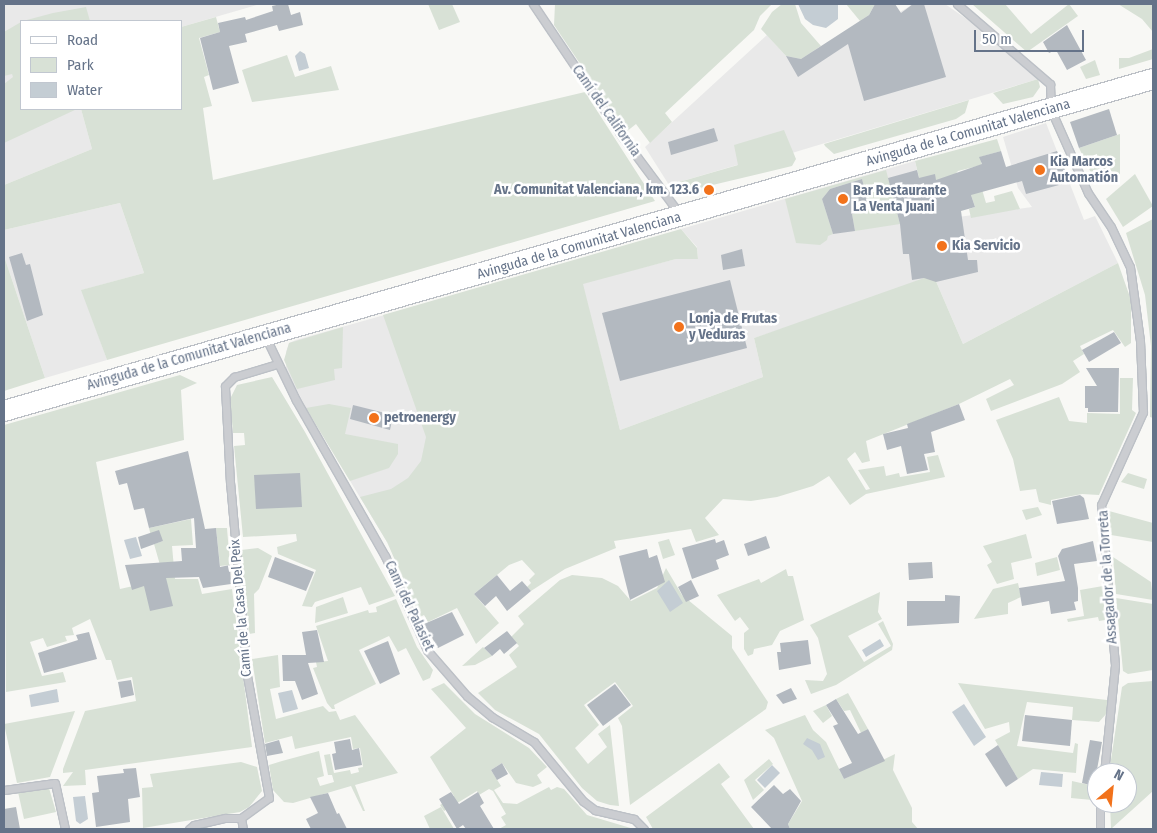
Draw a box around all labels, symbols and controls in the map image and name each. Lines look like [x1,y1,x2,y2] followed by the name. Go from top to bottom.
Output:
[20,20,182,110] legend
[977,20,1087,52] scale bar
[982,30,1012,48] text: 50 m
[67,31,98,49] text: Road
[67,56,94,74] text: Park
[568,62,644,160] street label: Camí del California
[67,81,102,99] text: Water
[864,96,1072,170] street label: Avinguda de la Comunitat Valenciana
[1050,154,1118,186] place label: Kia Marcos Automatión
[1034,164,1046,176] marker: Kia Marcos Automatión
[494,182,699,198] place label: Av. Comunitat Valenciana, km. 123.6
[853,183,947,216] place label: Bar Restaurante La Venta Juani
[703,184,715,196] marker: Av. Comunitat Valenciana, km. 123.6
[837,193,849,205] marker: Bar Restaurante La Venta Juani
[475,209,683,283] street label: Avinguda de la Comunitat Valenciana
[952,238,1021,254] place label: Kia Servicio
[936,240,948,252] marker: Kia Servicio
[689,311,777,344] place label: Lonja de Frutas y Veduras
[85,320,293,394] street label: Avinguda de la Comunitat Valenciana
[673,321,685,333] marker: Lonja de Frutas y Veduras
[384,410,456,426] place label: petroenergy
[368,412,380,424] marker: petroenergy
[1095,509,1121,645] street label: Assagador de la Torreta
[227,538,255,678] street label: Camí de la Casa Del Peix
[381,558,437,654] street label: Camí del Palasiet
[1087,763,1137,813] north arrow
[1111,766,1126,785] text: N

